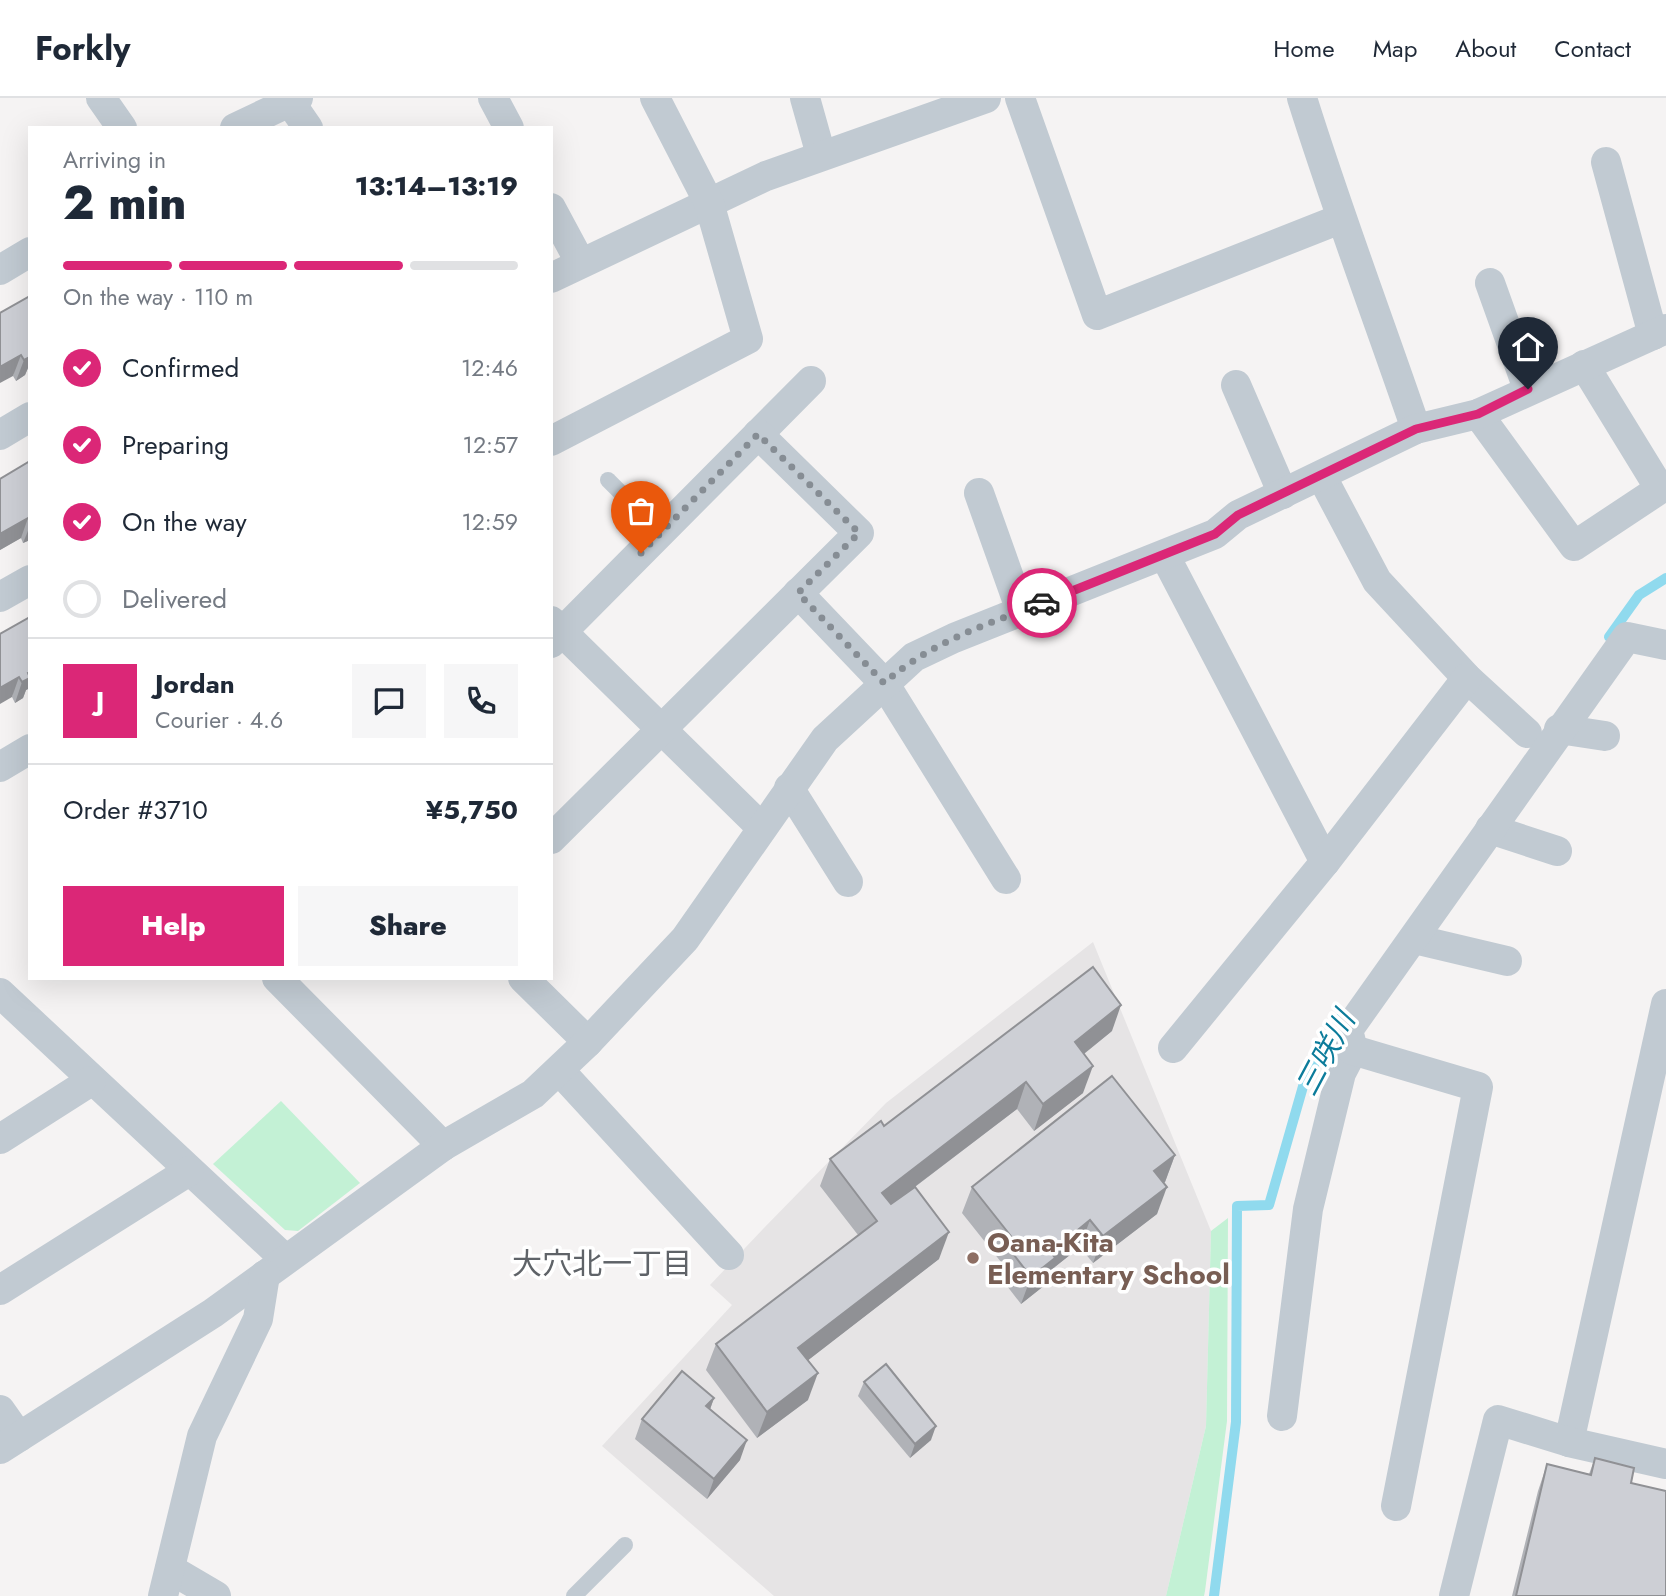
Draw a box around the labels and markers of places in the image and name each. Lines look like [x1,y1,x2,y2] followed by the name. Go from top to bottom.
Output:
[1498,317,1558,389] pin
[611,481,671,553] pin
[987,1222,1230,1295] place label: Oana-Kita Elementary School
[965,1250,981,1266] marker: Oana-Kita Elementary School

